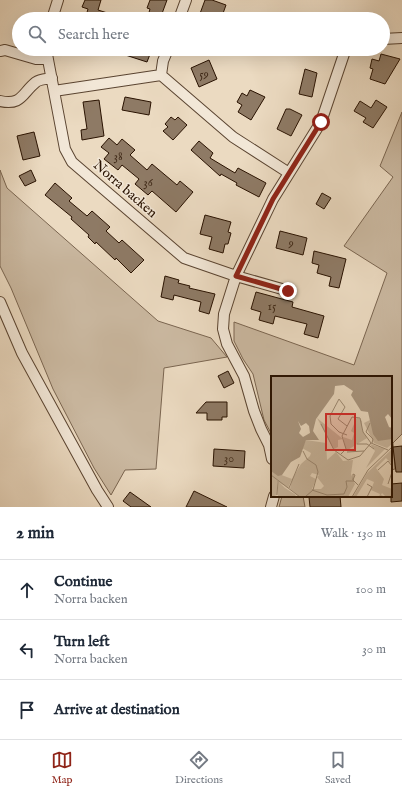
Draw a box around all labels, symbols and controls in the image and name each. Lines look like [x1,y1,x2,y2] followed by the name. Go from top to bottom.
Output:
[12,12,390,56] search box
[26,23,48,45] icon: search
[58,25,129,44] text: Search here
[199,67,209,82] house number: 59
[312,113,330,131] route start
[113,149,123,164] house number: 38
[89,156,161,222] street label: Norra backen
[143,175,154,190] house number: 36
[287,236,294,251] house number: 9
[279,282,297,300] route end
[268,299,277,314] house number: 15
[271,376,392,497] inset map
[224,451,234,466] house number: 30
[16,523,54,544] text: 2 min
[321,525,386,542] text: Walk · 130 m
[54,572,112,591] text: Continue
[16,579,38,601] icon: ahead
[356,581,386,598] text: 100 m
[54,591,128,608] text: Norra backen
[54,632,110,651] text: Turn left
[16,639,38,661] icon: left
[362,641,386,658] text: 30 m
[54,651,128,668] text: Norra backen
[16,699,38,721] icon: arrive
[54,700,180,719] text: Arrive at destination
[51,749,73,787] tab: Map
[175,749,223,787] tab: Directions
[325,749,351,787] tab: Saved

